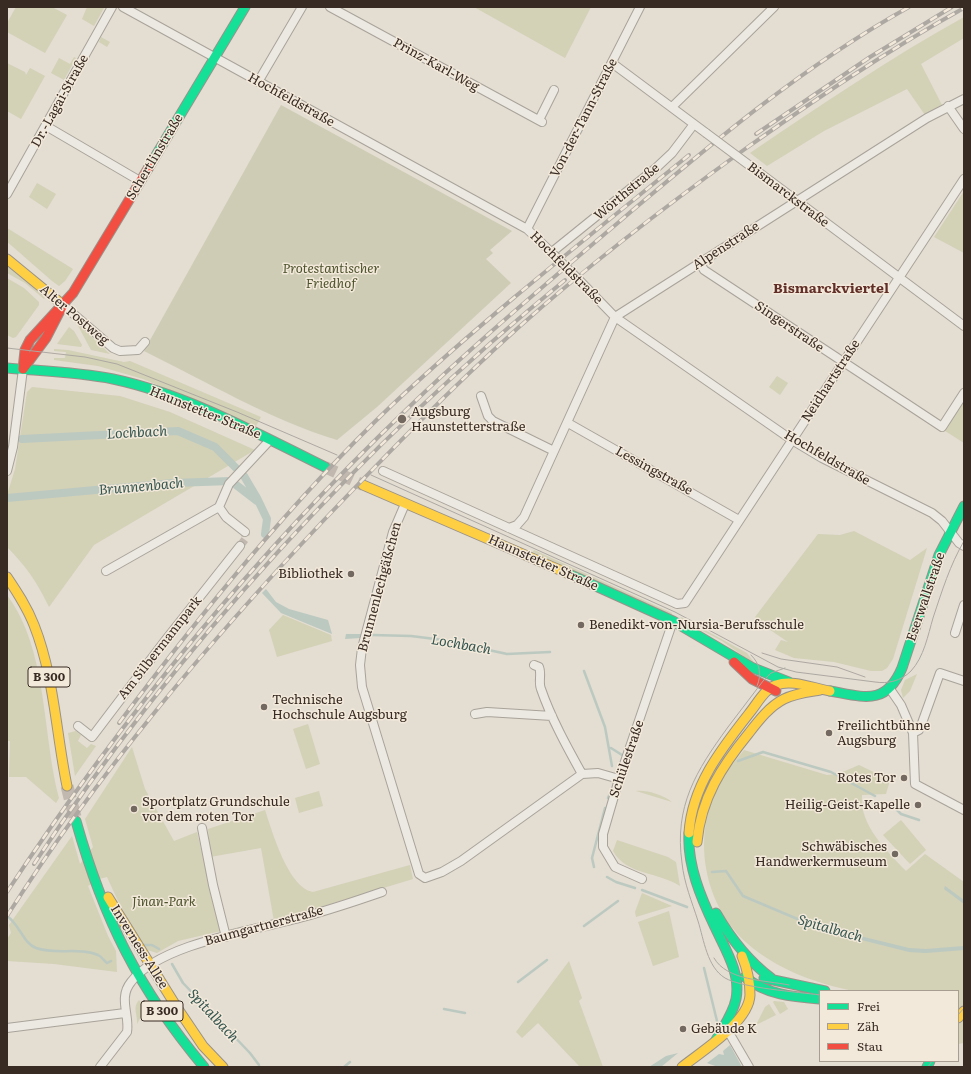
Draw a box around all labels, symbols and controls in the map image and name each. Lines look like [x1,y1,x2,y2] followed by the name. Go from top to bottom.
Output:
[390,35,482,95] street label: Prinz-Karl-Weg
[28,52,92,150] street label: Dr.-Lagai-Straße
[547,56,621,180] street label: Von-der-Tann-Straße
[245,70,337,130] street label: Hochfeldstraße
[123,111,187,203] street label: Schertlinstraße
[744,159,832,231] street label: Bismarckstraße
[591,160,663,224] street label: Wörthstraße
[690,219,762,273] street label: Alpenstraße
[526,228,606,308] street label: Hochfeldstraße
[282,261,380,292] park label: Protestantischer Friedhof
[773,281,889,297] district label: Bismarckviertel
[36,282,112,348] street label: Alter Postweg
[752,298,826,356] street label: Singerstraße
[799,337,863,425] street label: Neidhartstraße
[147,383,263,443] street label: Haunstetter Straße
[411,404,525,435] place label: Augsburg Haunstetterstraße
[396,413,408,425] marker: Augsburg Haunstetterstraße
[106,423,168,443] water label: Lochbach
[781,427,873,489] street label: Hochfeldstraße
[613,443,695,499] street label: Lessingstraße
[98,475,184,499] water label: Brunnenbach
[355,520,405,654] street label: Brunnenlechgäßchen
[486,532,600,594] street label: Haunstetter Straße
[903,550,949,644] street label: Eserwallstraße
[278,566,343,582] place label: Bibliothek
[346,569,356,579] marker: Bibliothek
[115,593,205,703] street label: Am Silbermannpark
[589,617,804,633] place label: Benedikt-von-Nursia-Berufsschule
[576,620,586,630] marker: Benedikt-von-Nursia-Berufsschule
[430,631,492,659] water label: Lochbach
[28,667,70,687] road number: B 300
[272,692,407,723] place label: Technische Hochschule Augsburg
[259,702,269,712] marker: Technische Hochschule Augsburg
[606,718,648,800] street label: Schülestraße
[837,718,930,749] place label: Freilichtbühne Augsburg
[824,728,834,738] marker: Freilichtbühne Augsburg
[837,770,896,786] place label: Rotes Tor
[899,773,909,783] marker: Rotes Tor
[142,794,290,825] place label: Sportplatz Grundschule vor dem roten Tor
[785,797,910,813] place label: Heilig-Geist-Kapelle
[913,800,923,810] marker: Heilig-Geist-Kapelle
[129,804,139,814] marker: Sportplatz Grundschule vor dem roten Tor
[755,839,887,870] place label: Schwäbisches Handwerkermuseum
[890,849,900,859] marker: Schwäbisches Handwerkermuseum
[132,894,196,910] park label: Jinan-Park
[107,902,171,992] street label: Inverness-Allee
[203,903,325,949] street label: Baumgartnerstraße
[796,912,864,946] water label: Spitalbach
[184,986,242,1046] water label: Spitalbach
[819,990,959,1062] legend
[857,997,880,1015] text: Frei
[141,1001,183,1021] road number: B 300
[857,1017,879,1035] text: Zäh
[691,1021,757,1037] place label: Gebäude K
[678,1024,688,1034] marker: Gebäude K
[857,1037,883,1055] text: Stau

